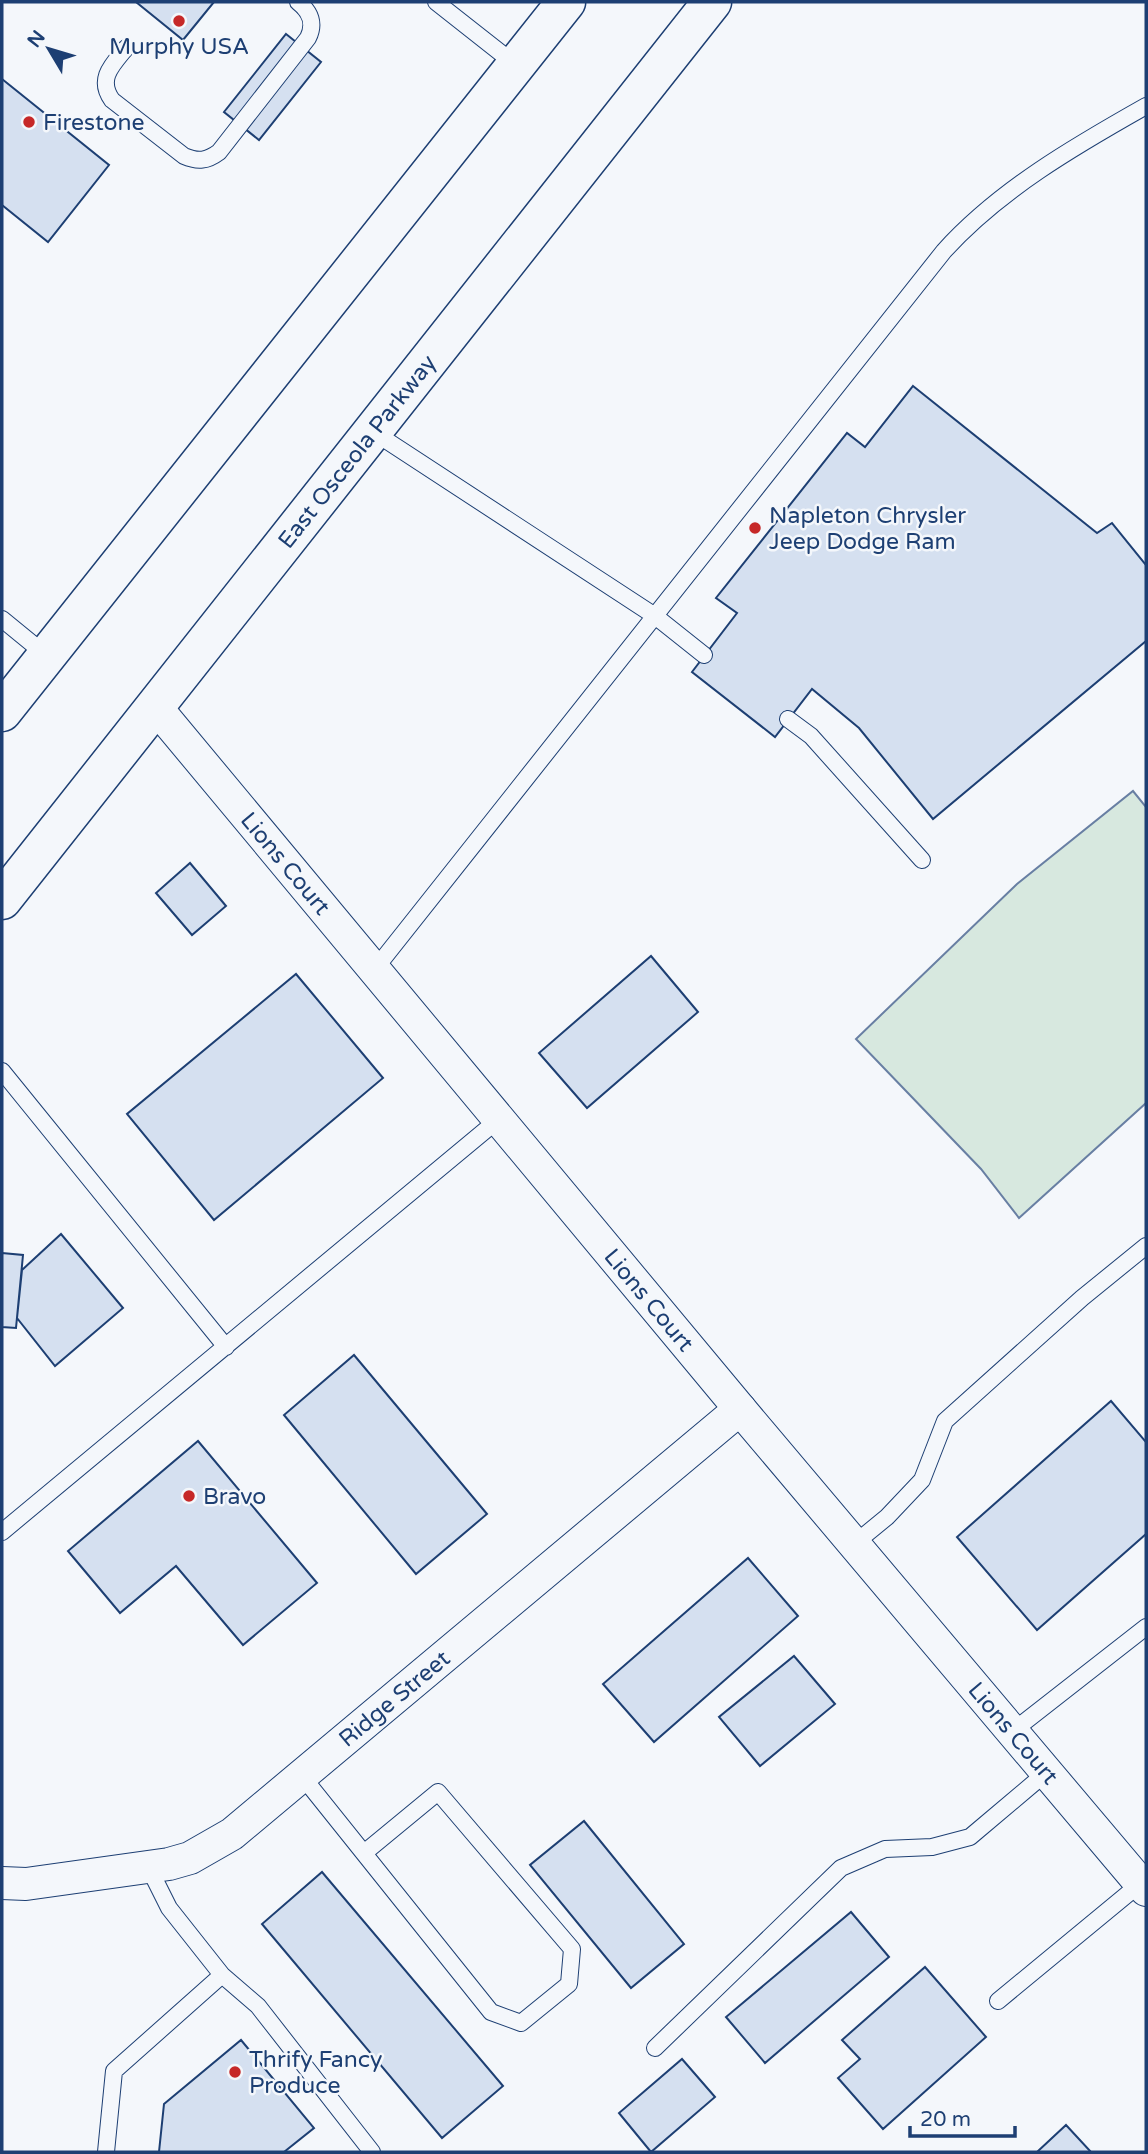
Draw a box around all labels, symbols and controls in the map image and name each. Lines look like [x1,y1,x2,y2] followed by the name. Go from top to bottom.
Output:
[171,13,187,29] marker: Murphy USA
[14,14,84,84] north arrow
[23,26,50,52] text: N
[109,33,249,61] place label: Murphy USA
[43,109,145,137] place label: Firestone
[21,114,37,130] marker: Firestone
[272,350,443,554] street label: East Osceola Parkway
[769,502,966,556] place label: Napleton Chrysler Jeep Dodge Ram
[747,520,763,536] marker: Napleton Chrysler Jeep Dodge Ram
[234,807,336,921] street label: Lions Court
[598,1243,699,1358] street label: Lions Court
[203,1483,266,1511] place label: Bravo
[181,1488,197,1504] marker: Bravo
[334,1645,456,1753] street label: Ridge Street
[962,1677,1064,1791] street label: Lions Court
[249,2046,382,2100] place label: Thrify Fancy Produce
[227,2064,243,2080] marker: Thrify Fancy Produce
[910,2094,1015,2138] scale bar
[920,2107,971,2132] text: 20 m

